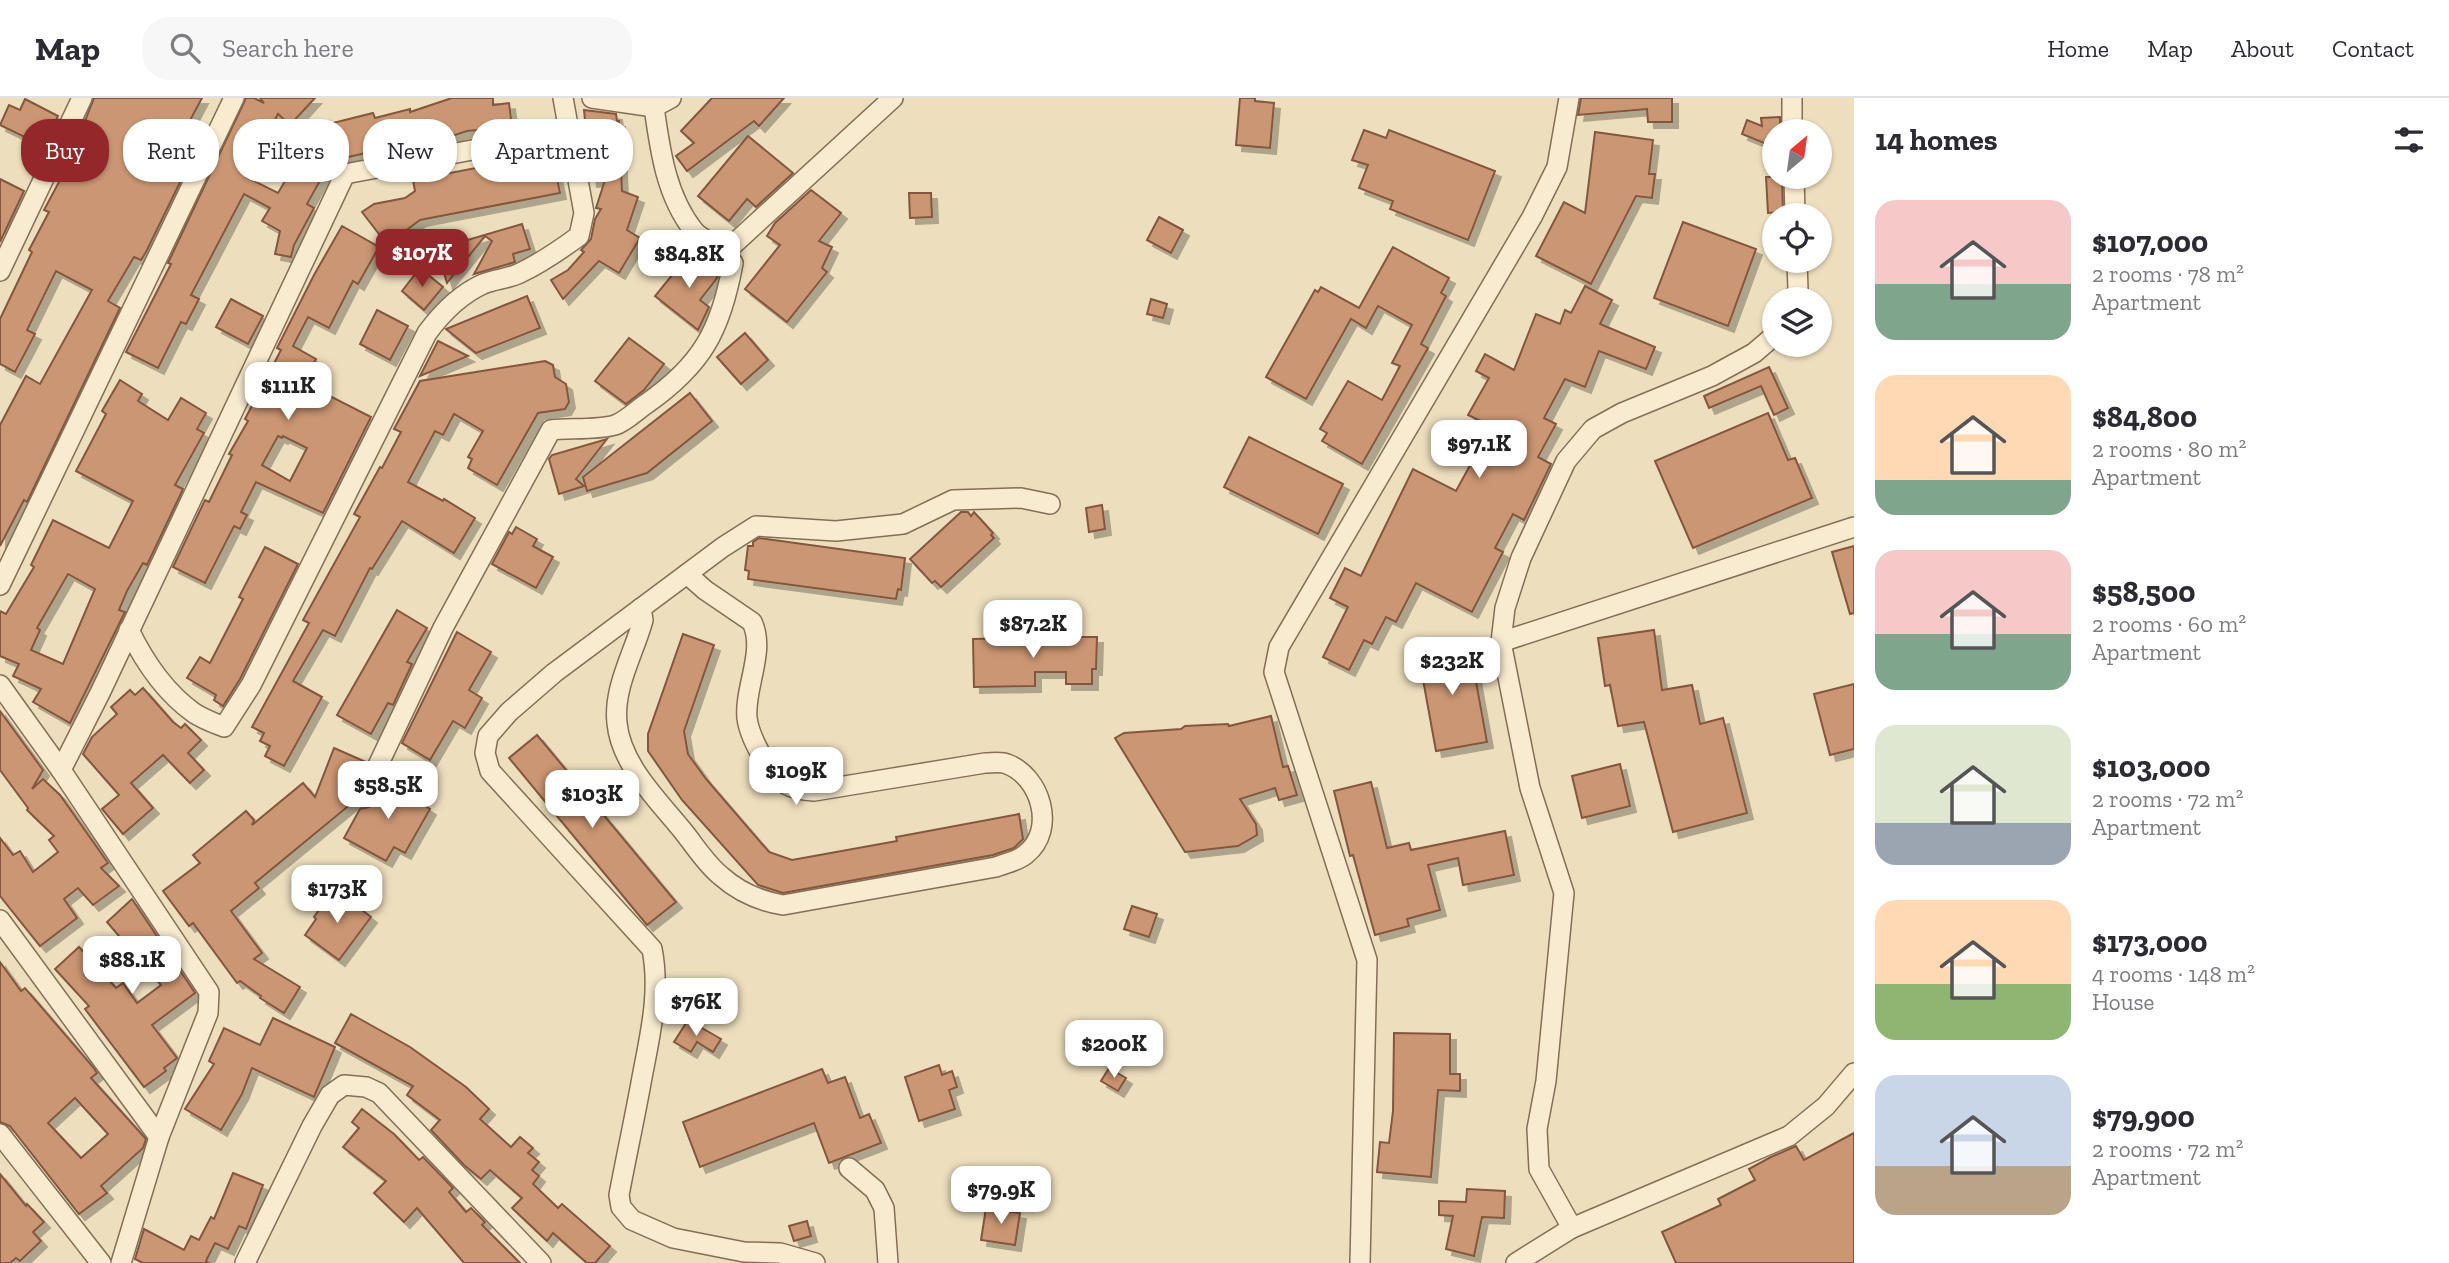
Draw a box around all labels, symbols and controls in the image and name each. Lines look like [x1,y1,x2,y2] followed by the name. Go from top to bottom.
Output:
[142,17,632,80] search box
[35,29,100,68] text: Map
[166,29,204,67] icon: search
[222,32,354,64] text: Search here
[2047,34,2109,63] text: Home
[2147,34,2193,63] text: Map
[2231,34,2294,63] text: About
[2332,34,2414,63] text: Contact
[21,119,109,182] chip: Buy
[123,119,219,182] chip: Rent
[233,119,349,182] chip: Filters
[363,119,457,182] chip: New
[471,119,633,182] chip: Apartment
[1762,119,1832,189] north arrow
[1762,119,1832,357] map controls
[2390,121,2428,159] icon: filters
[1875,122,1998,158] text: 14 homes
[1762,203,1832,273] button: locate
[2092,224,2208,260] text: $107,000
[1931,228,2015,312] icon: home
[373,230,471,289] pin: $107K
[632,230,746,290] pin: $84.8K
[392,238,452,266] text: $107K
[654,239,724,267] text: $84.8K
[2092,260,2244,288] text: 2 rooms · 78 m²
[1762,287,1832,357] button: layers
[2092,288,2201,316] text: Apartment
[239,362,337,422] pin: $111K
[261,371,315,399] text: $111K
[2092,399,2197,435] text: $84,800
[1931,403,2015,487] icon: home
[1422,420,1536,480] pin: $97.1K
[1447,429,1511,457] text: $97.1K
[2092,435,2246,463] text: 2 rooms · 80 m²
[2092,463,2201,491] text: Apartment
[2092,574,2195,610] text: $58,500
[1931,578,2015,662] icon: home
[976,601,1090,660] pin: $87.2K
[999,609,1067,637] text: $87.2K
[2092,610,2246,638] text: 2 rooms · 60 m²
[1403,638,1501,697] pin: $232K
[2092,638,2201,666] text: Apartment
[1420,646,1484,674] text: $232K
[747,748,845,807] pin: $109K
[2092,749,2211,785] text: $103,000
[1931,753,2015,837] icon: home
[765,756,827,784] text: $109K
[331,762,445,821] pin: $58.5K
[354,770,422,798] text: $58.5K
[543,770,641,830] pin: $103K
[561,779,623,807] text: $103K
[2092,785,2243,813] text: 2 rooms · 72 m²
[2092,813,2201,841] text: Apartment
[288,866,386,925] pin: $173K
[307,874,367,902] text: $173K
[2092,924,2208,960] text: $173,000
[1931,928,2015,1012] icon: home
[75,936,189,996] pin: $88.1K
[99,945,165,973] text: $88.1K
[2092,960,2255,988] text: 4 rooms · 148 m²
[655,978,737,1038] pin: $76K
[671,987,721,1015] text: $76K
[2092,988,2154,1016] text: House
[1065,1020,1163,1080] pin: $200K
[1081,1029,1147,1057] text: $200K
[2092,1099,2195,1135] text: $79,900
[1931,1103,2015,1187] icon: home
[2092,1135,2243,1163] text: 2 rooms · 72 m²
[2092,1163,2201,1191] text: Apartment
[944,1166,1058,1226] pin: $79.9K
[967,1175,1035,1203] text: $79.9K

